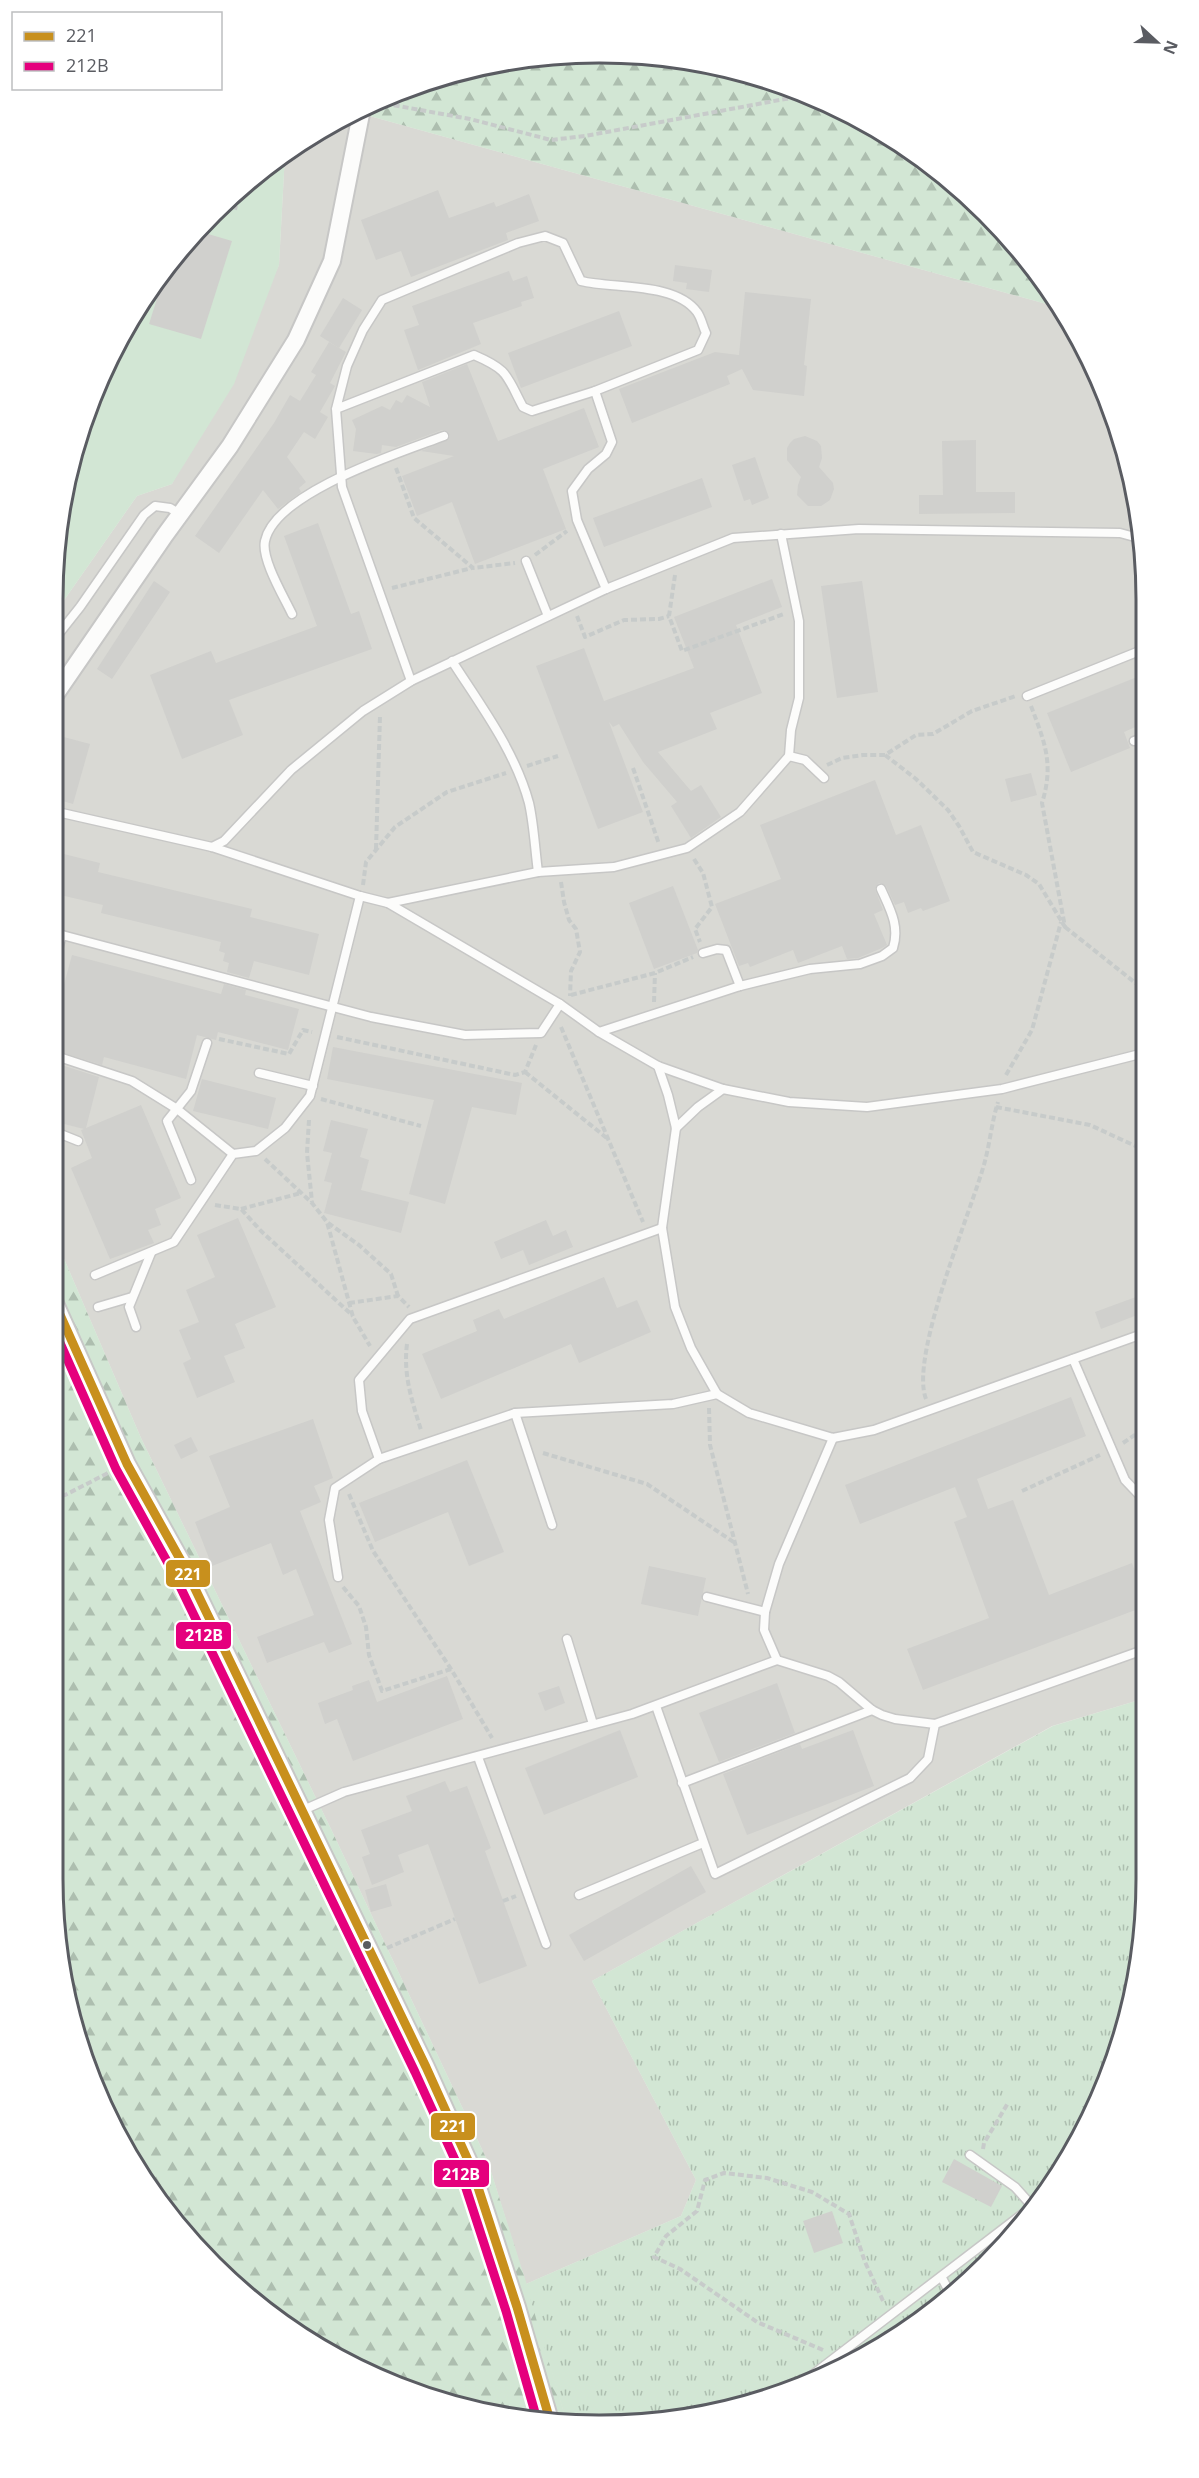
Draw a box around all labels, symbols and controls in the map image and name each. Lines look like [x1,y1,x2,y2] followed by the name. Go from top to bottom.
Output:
[12,12,222,90] legend
[1127,12,1187,72] north arrow
[66,23,97,47] text: 221
[1158,37,1184,58] text: N
[66,53,109,77] text: 212B
[165,1559,211,1588] line badge: 221
[174,1563,202,1585] text: 221
[175,1621,232,1650] line badge: 212B
[185,1624,223,1646] text: 212B
[361,1939,373,1951] unlabelled marker
[430,2112,476,2141] line badge: 221
[439,2115,467,2137] text: 221
[433,2159,490,2188] line badge: 212B
[442,2163,480,2185] text: 212B

